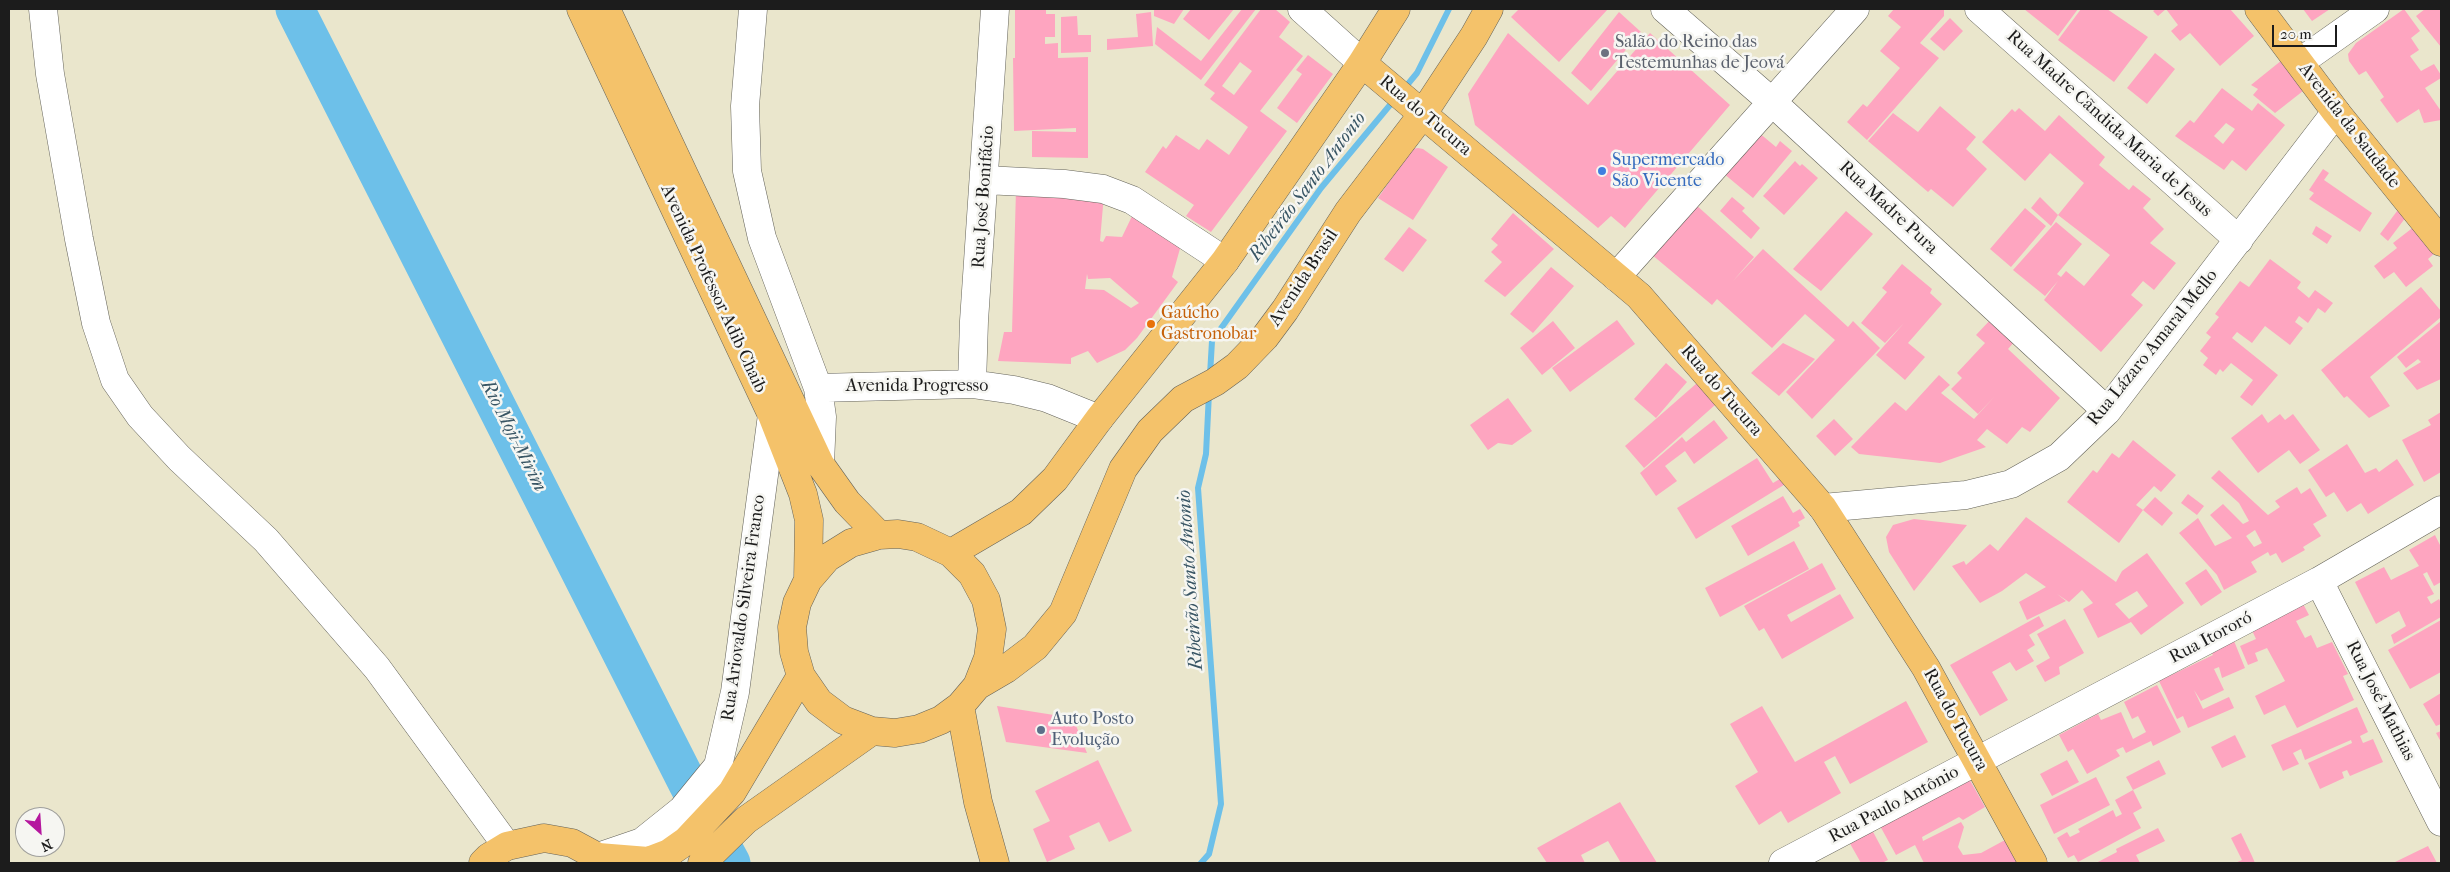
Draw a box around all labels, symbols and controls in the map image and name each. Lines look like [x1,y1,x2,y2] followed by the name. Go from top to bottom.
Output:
[2275,15,2340,47] scale bar
[2280,25,2312,43] text: 20 m
[2002,26,2216,222] street label: Rua Madre Cãndida Maria de Jesus
[1615,32,1785,74] place label: Salão do Reino das Testemunhas de Jeová
[1599,47,1611,59] marker: Salão do Reino das Testemunhas de Jeová
[2293,59,2405,193] street label: Avenida da Saudade
[1374,71,1476,161] street label: Rua do Tucura
[1244,108,1372,266] water label: Ribeirão Santo Antonio
[968,125,1000,269] street label: Rua José Bonifácio
[1612,150,1724,192] place label: Supermercado São Vicente
[1834,157,1942,259] street label: Rua Madre Pura
[1596,165,1608,177] marker: Supermercado São Vicente
[655,181,771,397] street label: Avenida Professor Adib Chaib
[1265,226,1343,330] street label: Avenida Brasil
[2083,265,2223,431] street label: Rua Lázaro Amaral Mello
[1161,303,1257,346] place label: Gaúcho Gastronobar
[1145,318,1157,330] marker: Gaúcho Gastronobar
[1675,341,1767,441] street label: Rua do Tucura
[475,376,551,496] water label: Rio Moji-Mirim
[846,376,988,398] street label: Avenida Progresso
[1173,489,1209,671] water label: Ribeirão Santo Antonio
[717,493,771,723] street label: Rua Ariovaldo Silveira Franco
[2166,607,2256,669] street label: Rua Itororó
[2340,637,2420,765] street label: Rua José Mathias
[1918,665,1992,775] street label: Rua do Tucura
[1051,709,1134,752] place label: Auto Posto Evolução
[1035,724,1047,736] marker: Auto Posto Evolução
[1825,762,1963,848] street label: Rua Paulo Antônio
[15,807,65,857] north arrow
[38,835,55,855] text: N

